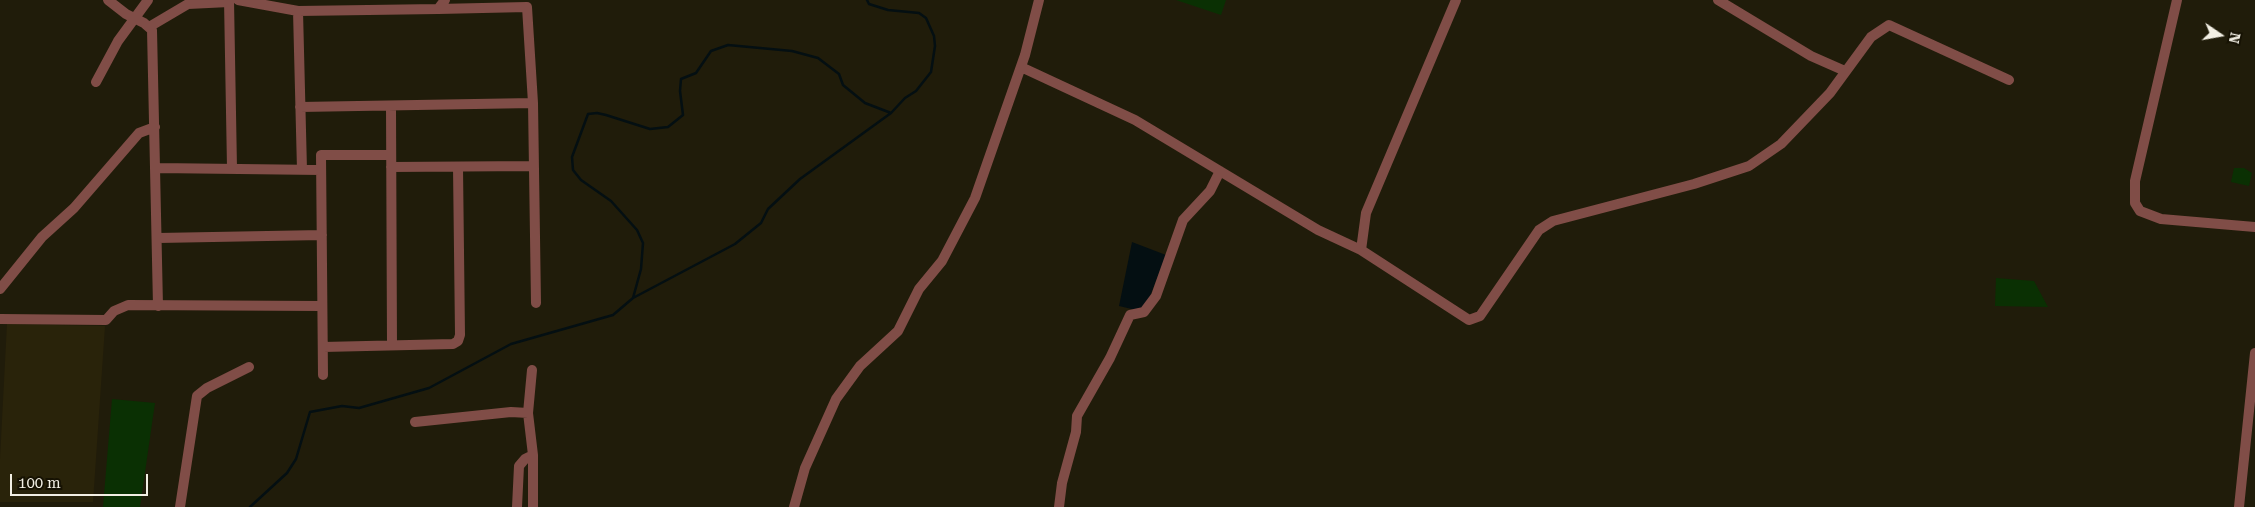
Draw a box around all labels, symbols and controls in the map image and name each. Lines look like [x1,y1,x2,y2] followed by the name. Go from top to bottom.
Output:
[2195,10,2245,60] north arrow
[2226,31,2244,45] text: N
[12,464,150,496] scale bar
[18,474,61,492] text: 100 m

